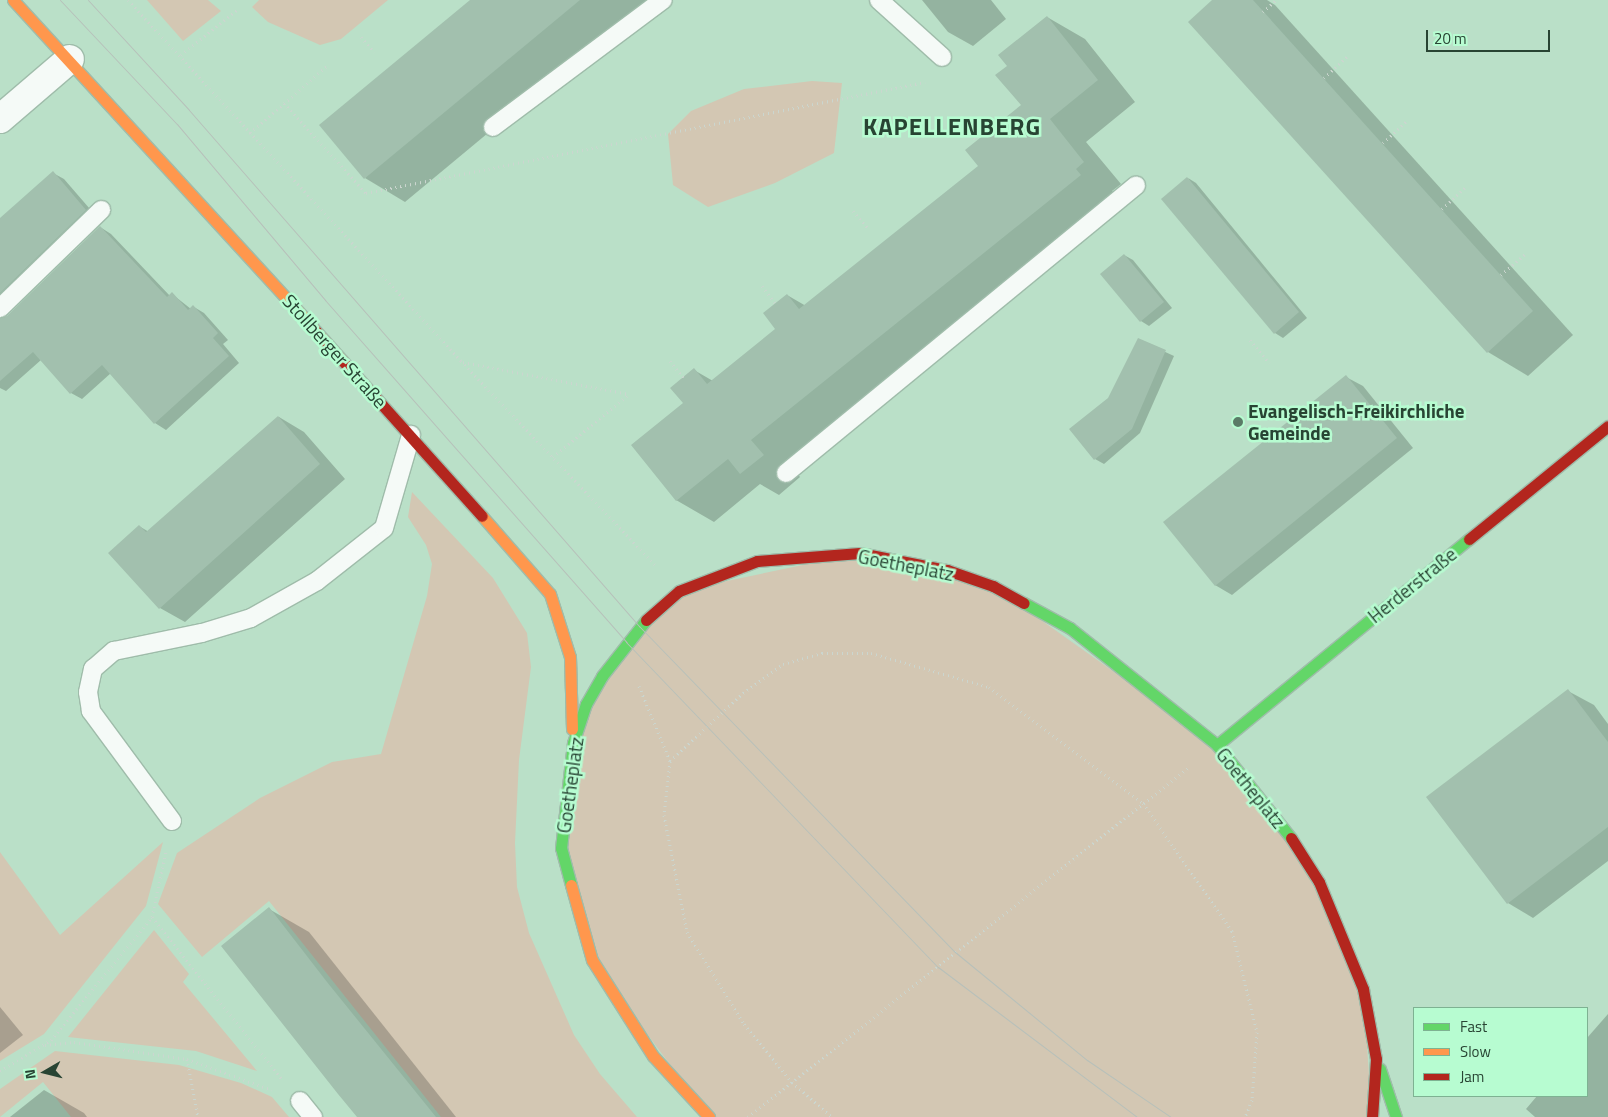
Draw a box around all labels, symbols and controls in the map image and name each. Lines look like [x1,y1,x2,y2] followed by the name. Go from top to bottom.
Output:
[1428,20,1552,52] scale bar
[1434,27,1467,50] text: 20 m
[861,113,1043,141] district label: KAPELLENBERG
[278,289,392,413] street label: Stollberger Straße
[1248,400,1465,444] place label: Evangelisch-Freikirchliche Gemeinde
[1232,416,1244,428] marker: Evangelisch-Freikirchliche Gemeinde
[1363,542,1461,628] street label: Herderstraße
[856,545,956,585] street label: Goetheplatz
[552,735,588,835] street label: Goetheplatz
[1212,743,1290,833] street label: Goetheplatz
[1413,1007,1588,1097] legend
[1460,1015,1487,1038] text: Fast
[1460,1040,1491,1063] text: Slow
[20,1047,70,1097] north arrow
[1460,1065,1484,1088] text: Jam
[19,1068,41,1080] text: N

